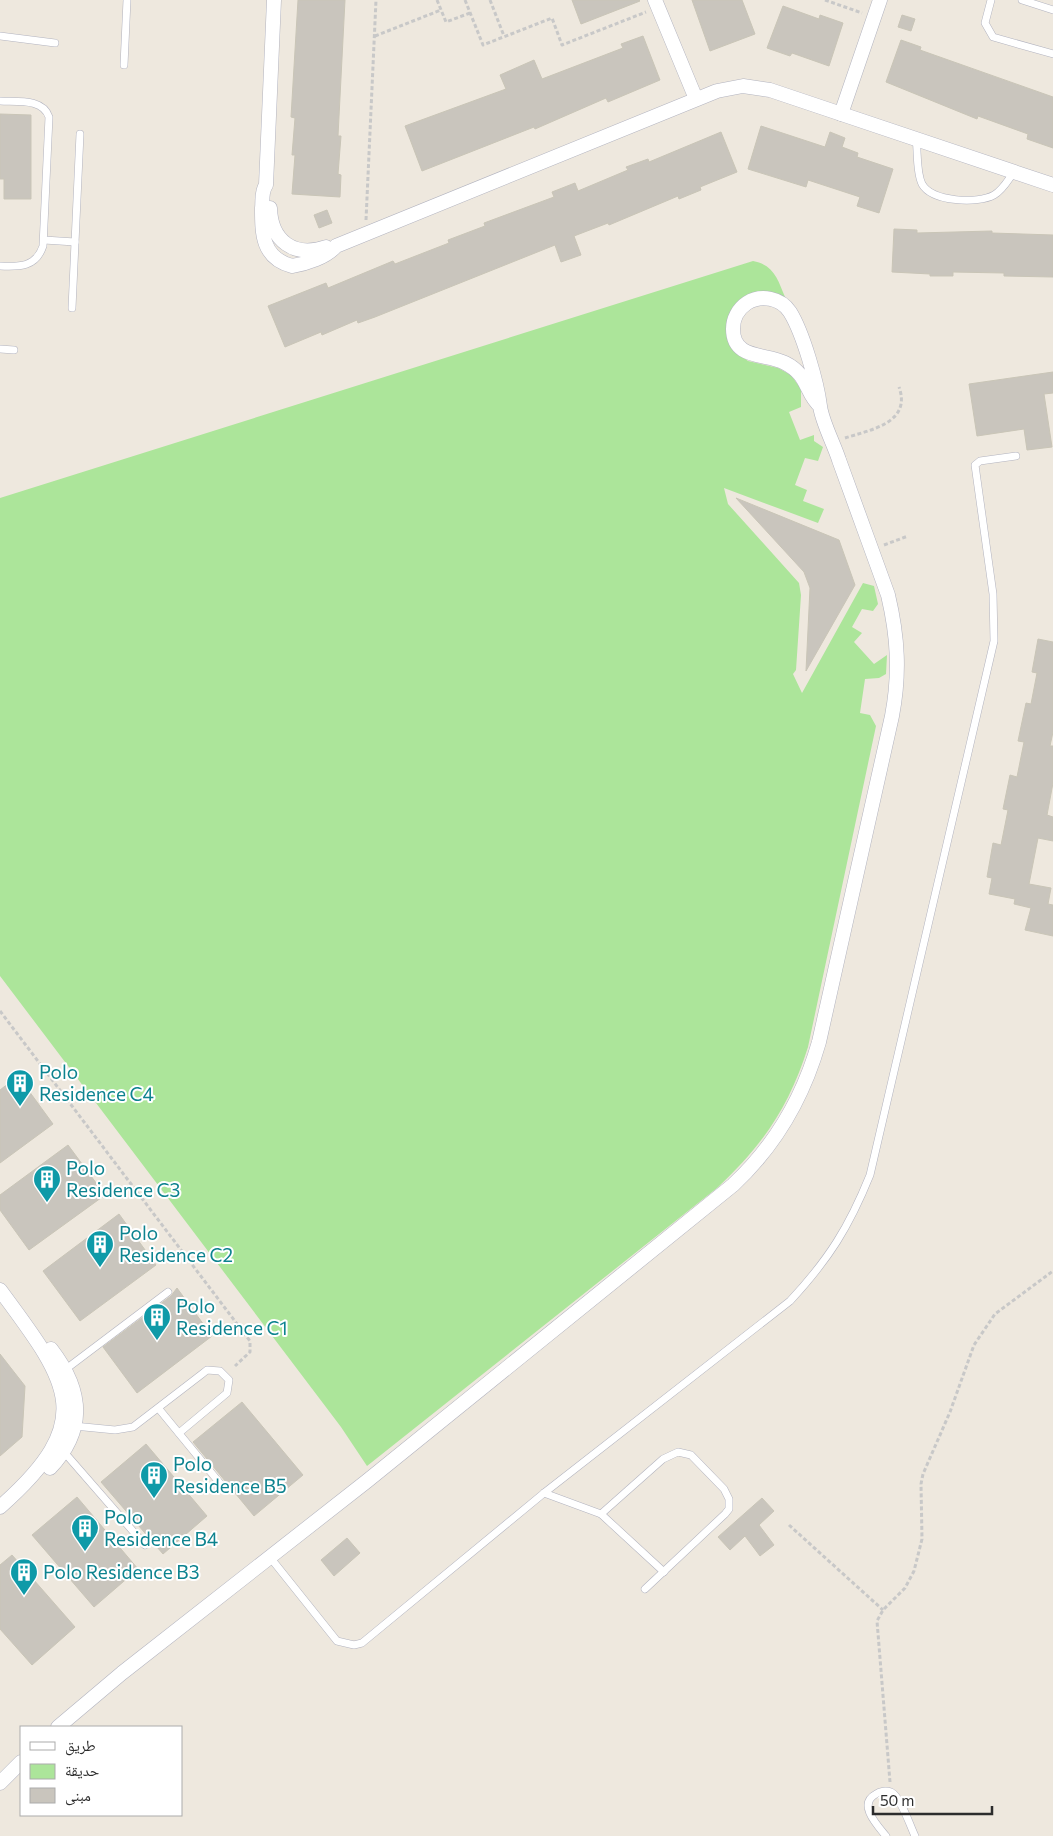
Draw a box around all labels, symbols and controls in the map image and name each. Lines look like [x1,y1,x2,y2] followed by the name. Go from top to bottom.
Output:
[39,1060,154,1105] place label: Polo Residence C4
[5,1068,35,1107] building icon: Polo Residence C4
[66,1156,180,1201] place label: Polo Residence C3
[32,1164,62,1203] building icon: Polo Residence C3
[119,1221,233,1266] place label: Polo Residence C2
[85,1229,115,1268] building icon: Polo Residence C2
[176,1294,288,1339] place label: Polo Residence C1
[142,1302,172,1341] building icon: Polo Residence C1
[173,1452,287,1497] place label: Polo Residence B5
[139,1460,169,1499] building icon: Polo Residence B5
[104,1505,218,1550] place label: Polo Residence B4
[70,1513,100,1552] building icon: Polo Residence B4
[9,1557,39,1596] building icon: Polo Residence B3
[43,1560,199,1583] place label: Polo Residence B3
[20,1726,182,1816] legend
[65,1736,96,1756] text: طريق
[65,1761,100,1779] text: حديقة
[873,1784,992,1816] scale bar
[65,1786,91,1806] text: مبنى
[880,1791,914,1809] text: 50 m

